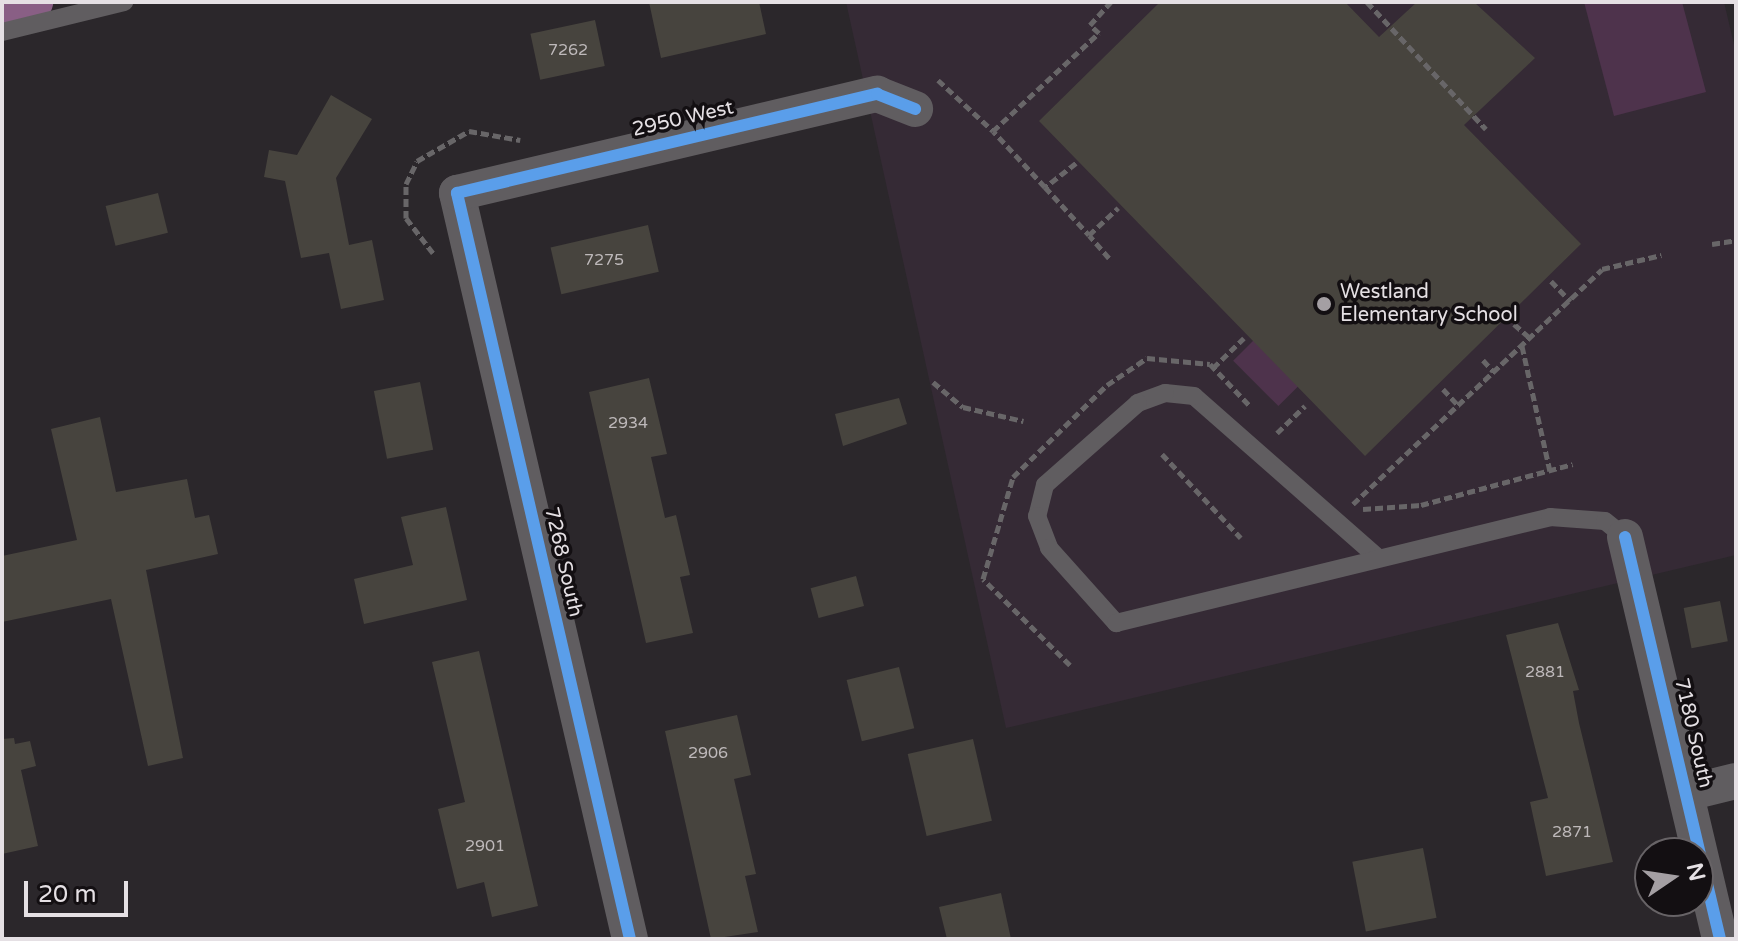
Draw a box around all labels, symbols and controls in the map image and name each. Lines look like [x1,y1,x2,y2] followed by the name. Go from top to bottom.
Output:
[548,40,588,60] house number: 7262
[630,96,736,142] street label: 2950 West
[584,250,624,270] house number: 7275
[1340,280,1518,327] place label: Westland Elementary School
[1315,295,1333,313] marker: Westland Elementary School
[608,413,648,433] house number: 2934
[539,505,587,619] street label: 7268 South
[1525,662,1565,682] house number: 2881
[1669,676,1717,790] street label: 7180 South
[688,743,728,763] house number: 2906
[1552,822,1592,842] house number: 2871
[465,836,505,856] house number: 2901
[1634,837,1714,917] north arrow
[1681,861,1710,884] text: N
[28,865,132,915] scale bar
[38,880,96,909] text: 20 m

